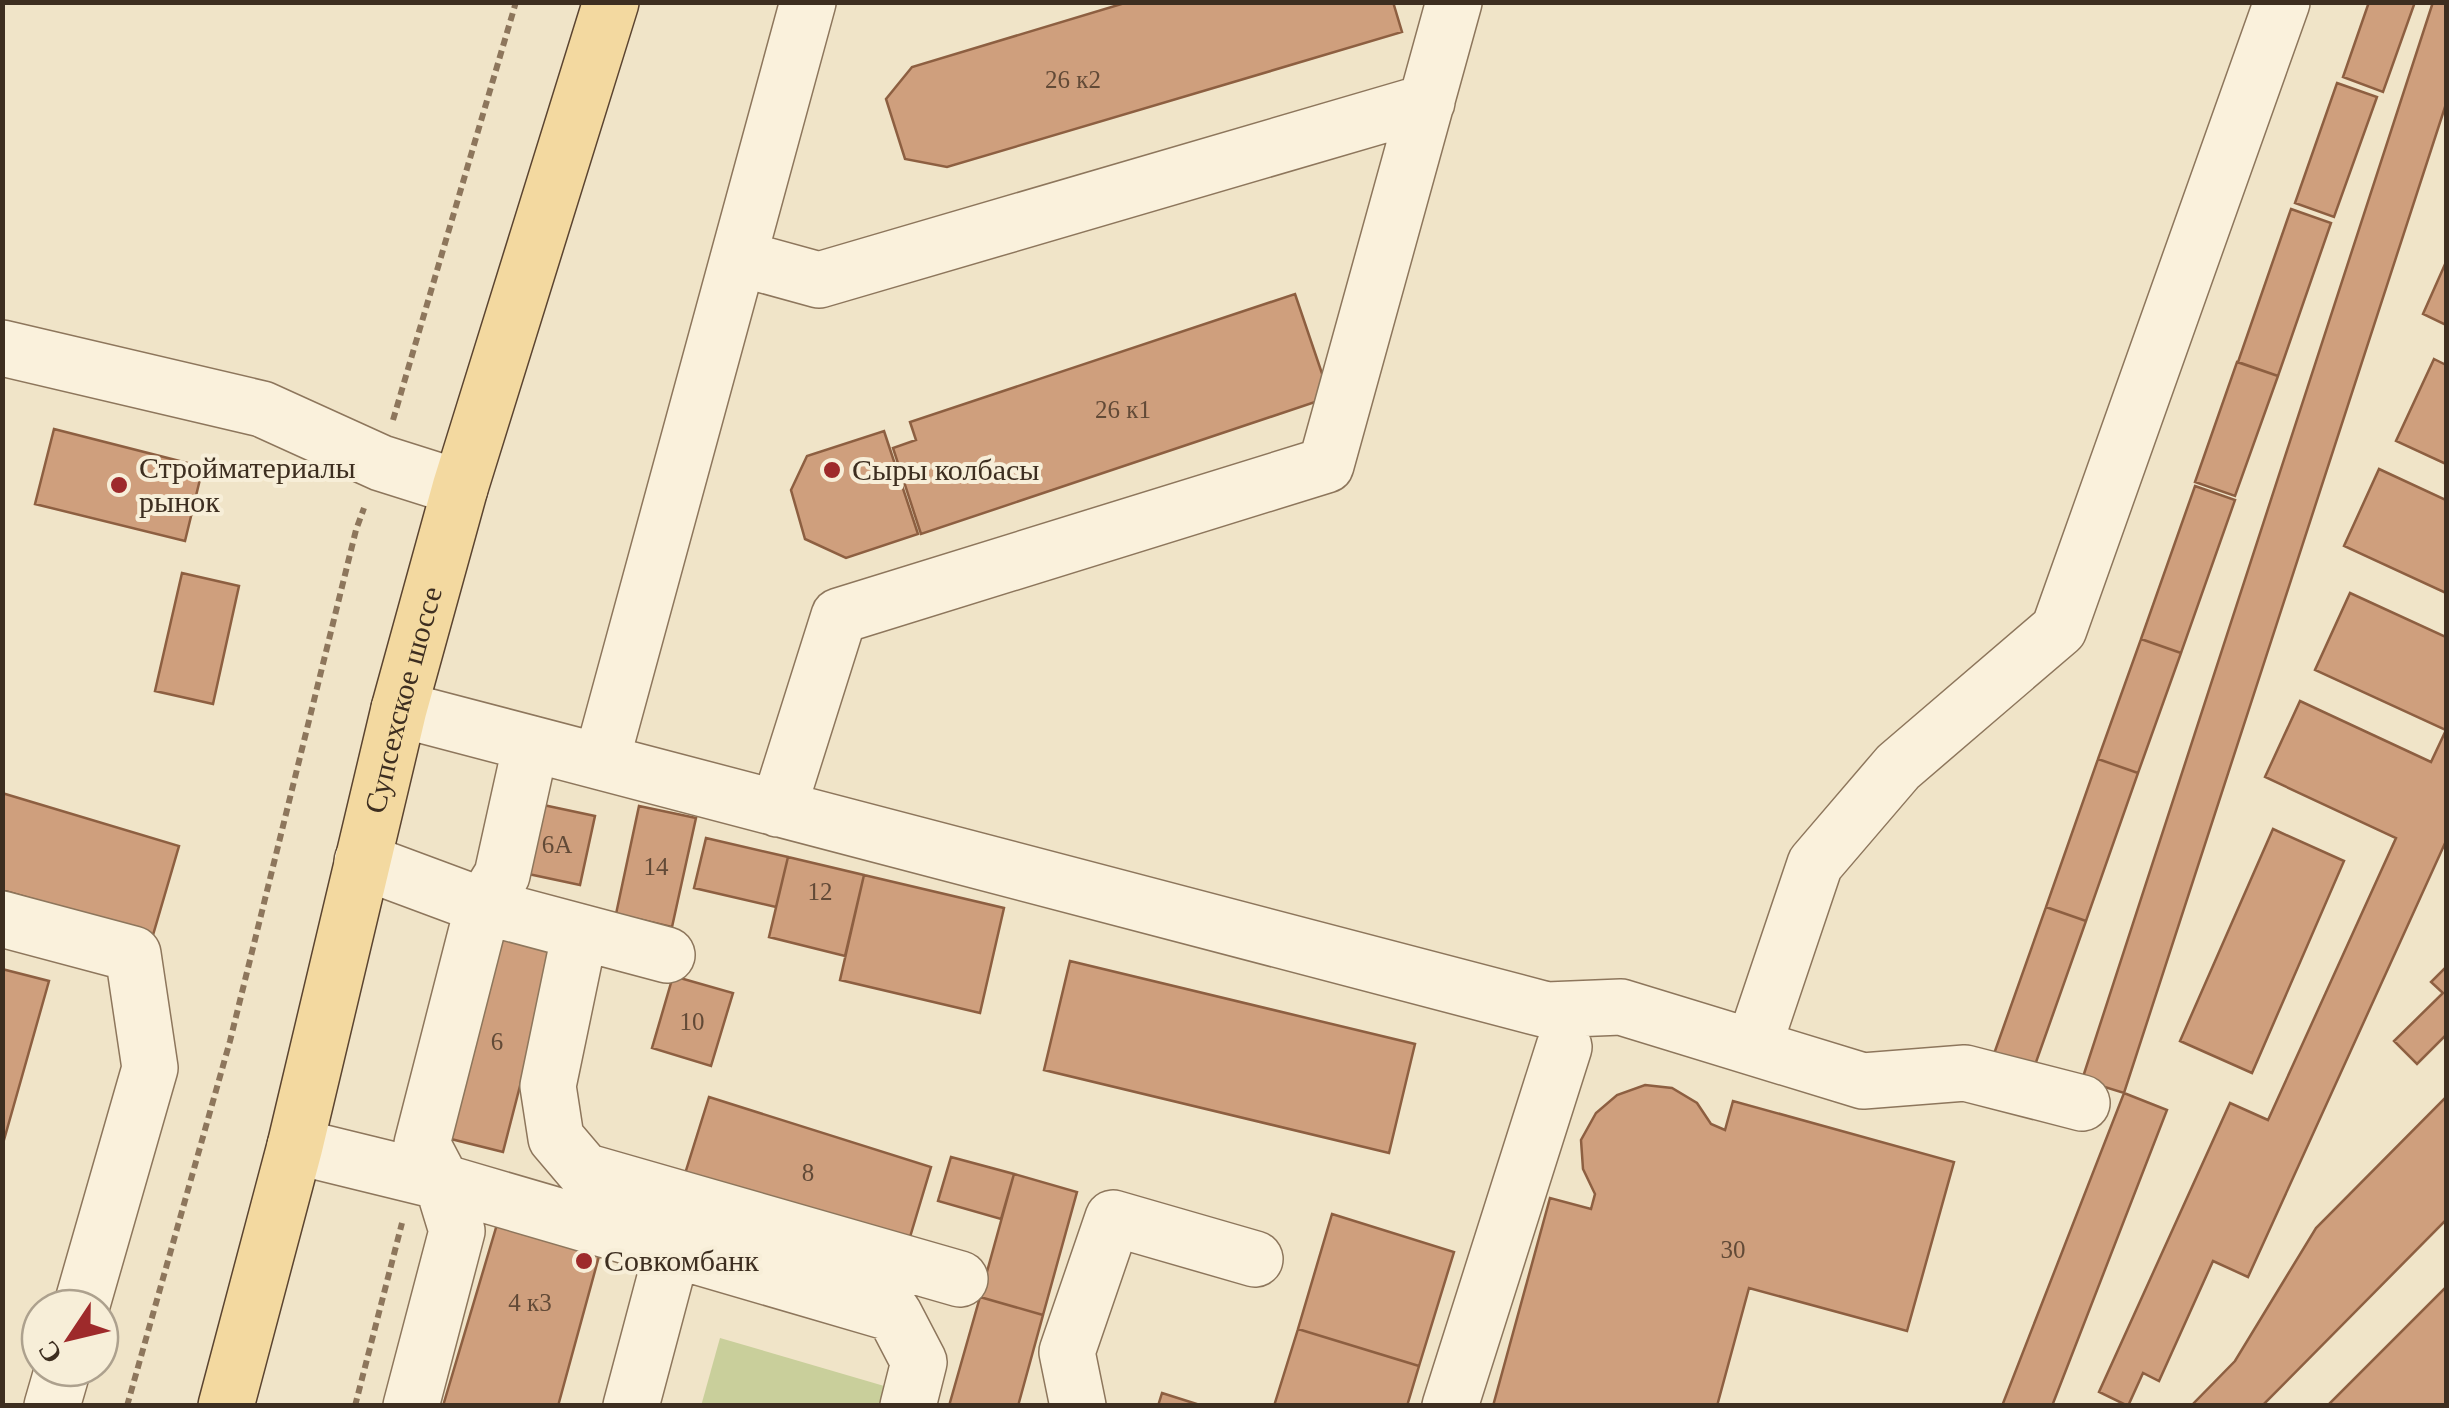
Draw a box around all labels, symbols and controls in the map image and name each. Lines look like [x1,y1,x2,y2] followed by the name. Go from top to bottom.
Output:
[1045,66,1101,93] house number: 26 к2
[1095,396,1151,423] house number: 26 к1
[139,451,356,518] place label: Стройматериалы рынок
[852,453,1040,486] place label: Сыры колбасы
[821,459,843,481] marker: Сыры колбасы
[108,474,130,496] marker: Стройматериалы рынок
[358,583,448,816] street label: Супсехское шоссе
[542,831,572,858] house number: 6А
[644,853,669,880] house number: 14
[808,878,833,905] house number: 12
[680,1008,705,1035] house number: 10
[491,1028,503,1055] house number: 6
[802,1159,814,1186] house number: 8
[1721,1236,1746,1263] house number: 30
[604,1244,759,1277] place label: Совкомбанк
[573,1250,595,1272] marker: Совкомбанк
[20,1288,120,1388] north arrow
[508,1289,552,1316] house number: 4 к3
[31,1335,68,1369] text: С

